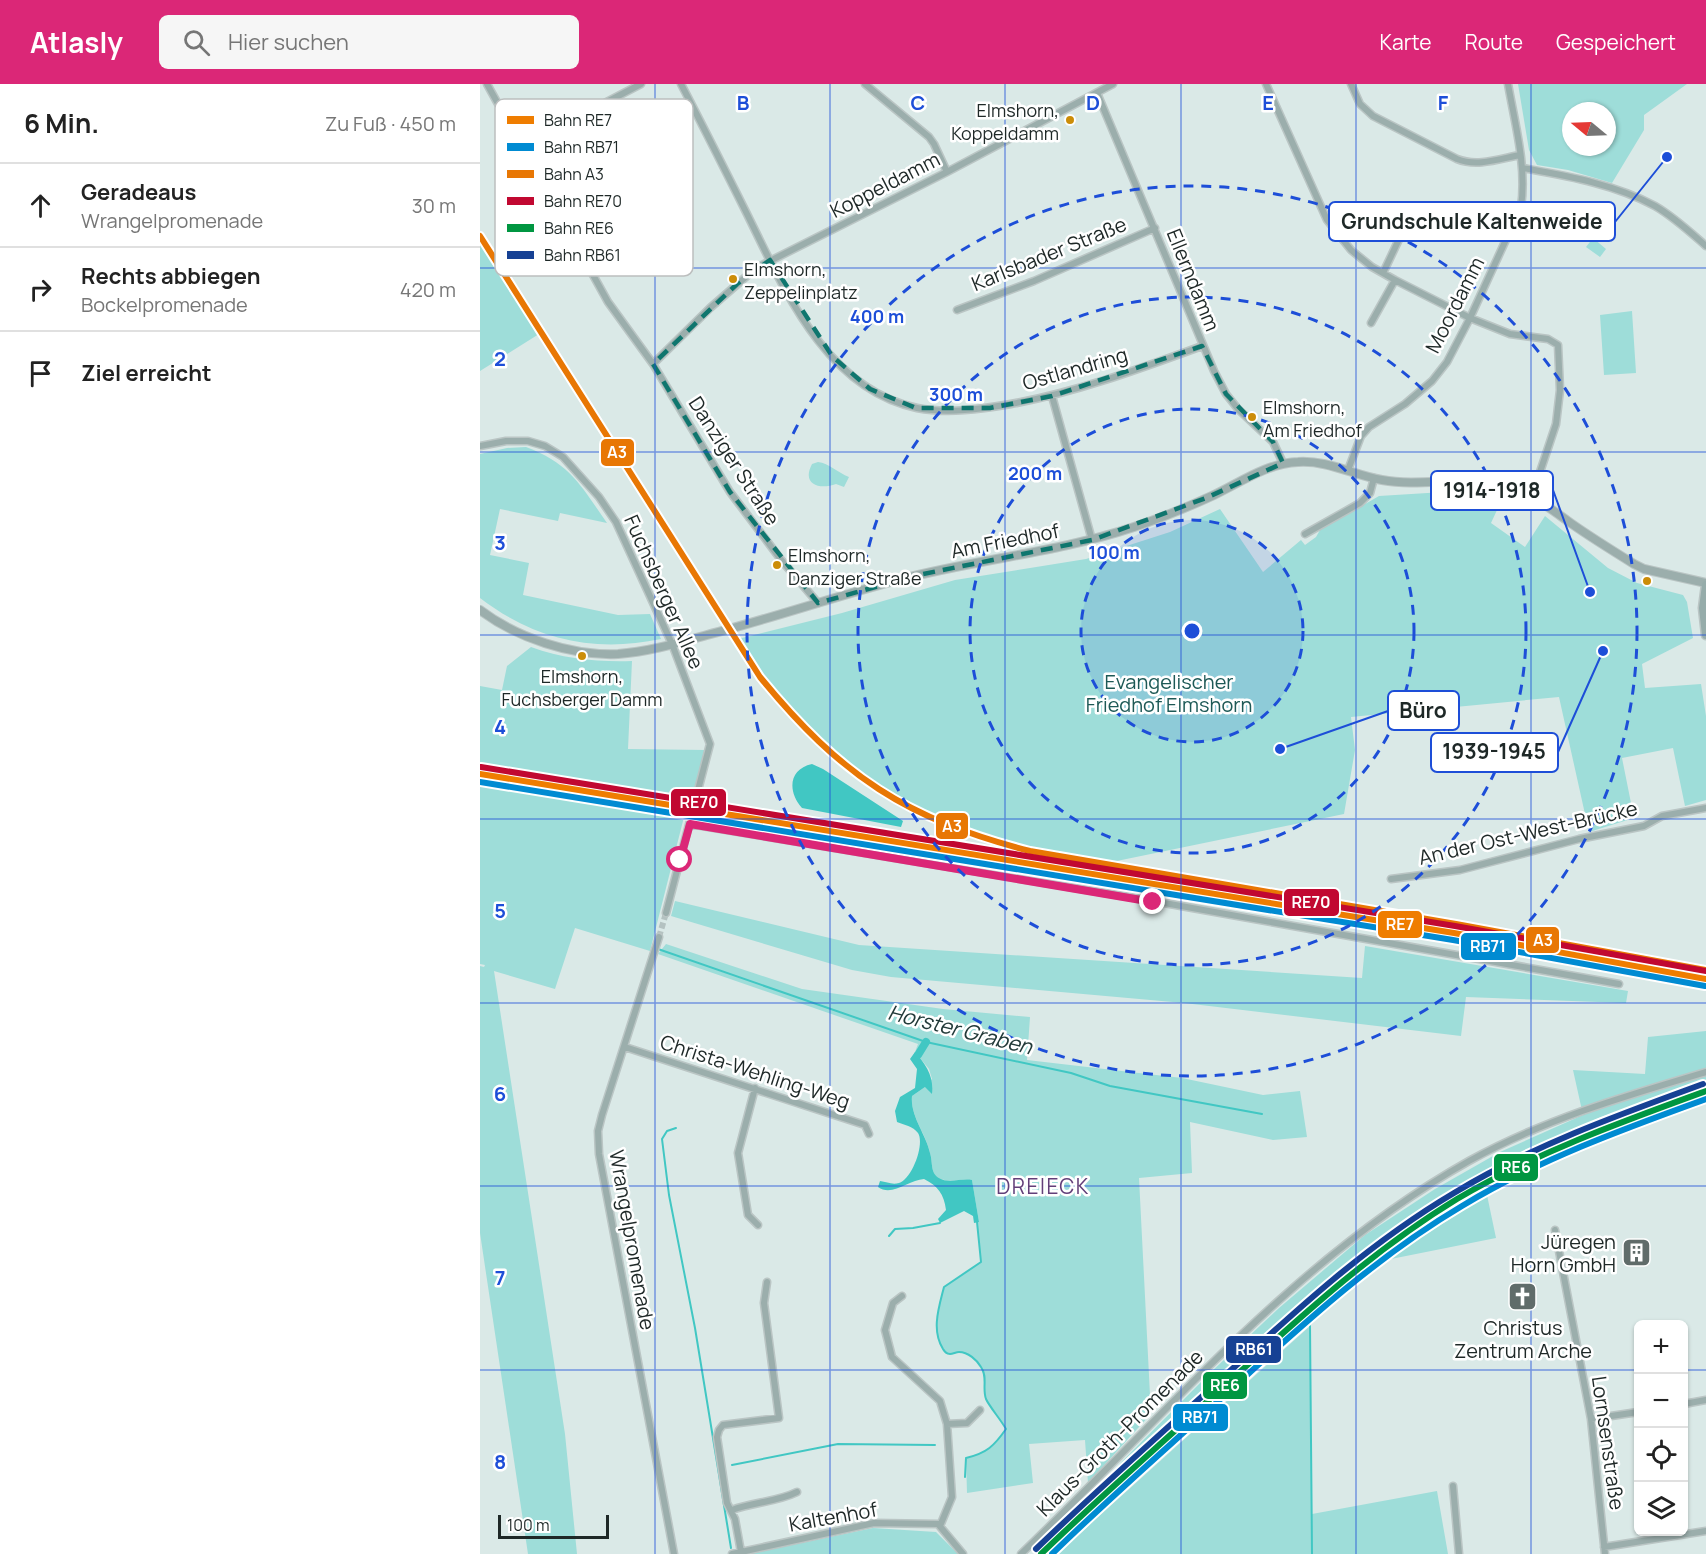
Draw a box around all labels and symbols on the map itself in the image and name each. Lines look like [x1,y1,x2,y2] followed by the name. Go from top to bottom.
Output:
[737,89,750,116] text: B
[911,89,925,116] text: C
[1086,89,1100,116] text: D
[1262,89,1274,116] text: E
[1438,89,1449,116] text: F
[951,98,1059,145] place label: Elmshorn, Koppeldamm
[495,99,693,276] legend
[1562,102,1616,156] north arrow
[544,109,612,131] text: Bahn RE7
[1064,114,1076,126] marker: Elmshorn, Koppeldamm
[544,136,619,158] text: Bahn RB71
[825,145,944,224] street label: Koppeldamm
[544,163,604,185] text: Bahn A3
[544,190,622,212] text: Bahn RE70
[1329,202,1615,241] callout: Grundschule Kaltenweide
[1341,207,1603,235] text: Grundschule Kaltenweide
[967,210,1130,297] street label: Karlsbader Straße
[544,217,614,239] text: Bahn RE6
[1161,225,1226,335] street label: Ellerndamm
[544,244,621,266] text: Bahn RB61
[1419,252,1490,357] street label: Moordamm
[744,257,858,304] place label: Elmshorn, Zeppelinplatz
[727,273,739,285] marker: Elmshorn, Zeppelinplatz
[850,304,904,328] text: 400 m
[1019,341,1131,396] street label: Ostlandring
[494,345,506,372] text: 2
[929,382,983,406] text: 300 m
[683,391,786,530] street label: Danziger Straße
[1263,395,1363,442] place label: Elmshorn, Am Friedhof
[1246,411,1258,423] marker: Elmshorn, Am Friedhof
[600,438,635,467] line badge: A3
[607,441,627,463] text: A3
[1008,461,1062,485] text: 200 m
[1431,471,1553,510] callout: 1914-1918
[1443,476,1541,504] text: 1914-1918
[618,511,711,673] street label: Fuchsberger Allee
[948,517,1061,564] street label: Am Friedhof
[494,529,506,556] text: 3
[1088,540,1140,564] text: 100 m
[788,543,922,590] place label: Elmshorn, Danziger Straße
[771,559,783,571] marker: Elmshorn, Danziger Straße
[1641,575,1653,587] unlabelled marker
[1182,621,1202,641] centre of rings
[576,650,588,662] marker: Elmshorn, Fuchsberger Damm
[501,664,663,711] place label: Elmshorn, Fuchsberger Damm
[1086,668,1252,718] park label: Evangelischer Friedhof Elmshorn
[1388,691,1459,730] callout: Büro
[1399,696,1447,724] text: Büro
[494,713,506,740] text: 4
[1431,733,1558,772] callout: 1939-1945
[1442,737,1546,765] text: 1939-1945
[670,788,727,817] line badge: RE70
[680,791,718,813] text: RE70
[1416,794,1640,871] street label: An der Ost-West-Brücke
[935,812,969,840] line badge: A3
[942,815,962,837] text: A3
[666,846,692,872] route start
[1139,888,1165,914] route end
[1283,888,1340,917] line badge: RE70
[1292,891,1330,913] text: RE70
[494,897,506,924] text: 5
[1377,910,1423,939] line badge: RE7
[1386,913,1414,935] text: RE7
[1525,926,1560,954] line badge: A3
[1533,929,1553,951] text: A3
[1460,932,1517,961] line badge: RB71
[1470,935,1506,957] text: RB71
[885,998,1037,1061] water label: Horster Graben
[657,1028,853,1115] street label: Christa-Wehling-Weg
[494,1080,506,1107] text: 6
[603,1148,662,1332] street label: Wrangelpromenade
[1493,1153,1539,1182] line badge: RE6
[1501,1156,1531,1178] text: RE6
[996,1172,1090,1200] district label: DREIECK
[1511,1228,1616,1278] place label: Jüregen Horn GmbH
[1621,1237,1653,1269] building icon: Jüregen Horn GmbH
[495,1264,505,1291] text: 7
[1507,1281,1539,1313] church icon: Christus Zentrum Arche
[1454,1314,1592,1364] place label: Christus Zentrum Arche
[1225,1335,1282,1364] line badge: RB61
[1235,1338,1273,1360] text: RB61
[1030,1343,1209,1522] street label: Klaus-Groth-Promenade
[1202,1371,1248,1400] line badge: RE6
[1210,1374,1240,1396] text: RE6
[1586,1374,1631,1512] street label: Lornsenstraße
[1172,1403,1229,1432] line badge: RB71
[1182,1406,1218,1428] text: RB71
[494,1448,506,1475] text: 8
[787,1495,879,1538] street label: Kaltenhof
[498,1512,609,1540] scale bar

